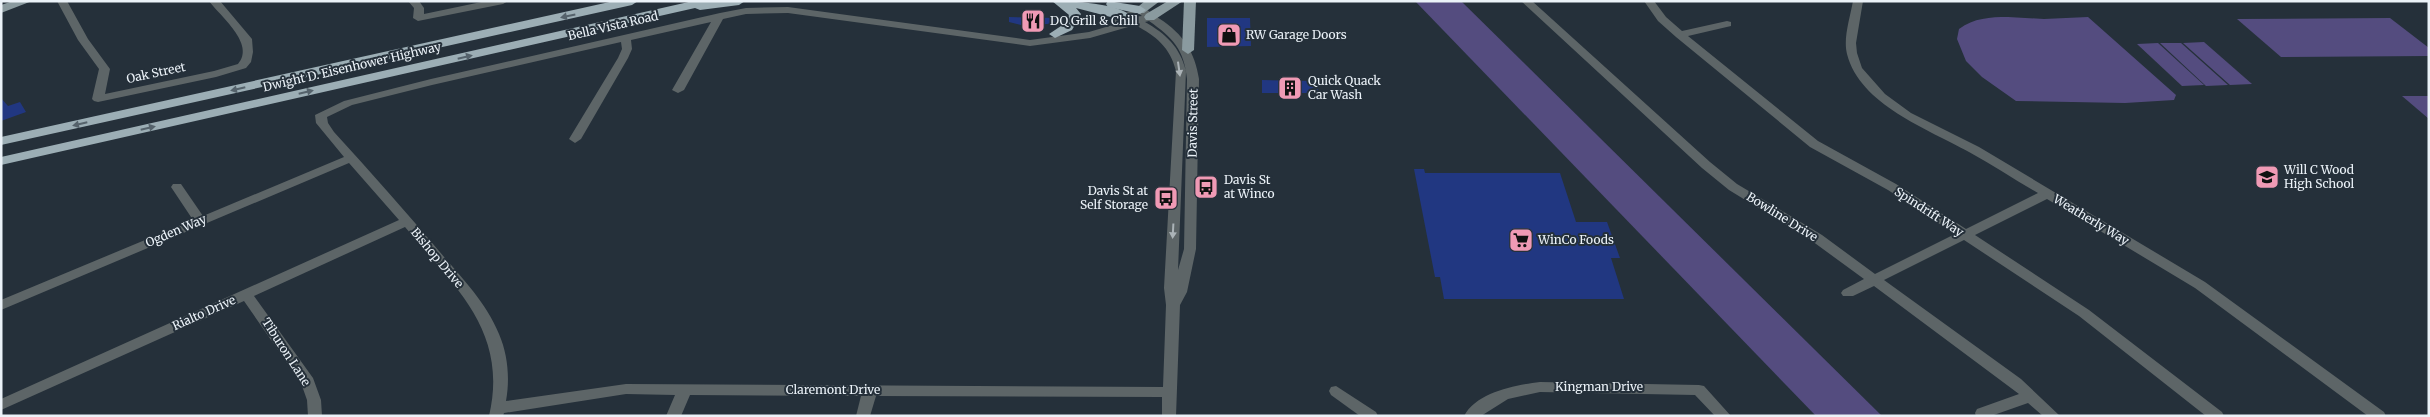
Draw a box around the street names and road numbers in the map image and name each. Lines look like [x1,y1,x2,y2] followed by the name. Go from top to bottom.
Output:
[566,8,659,43] street label: Bella Vista Road
[261,39,442,94] street label: Dwight D. Eisenhower Highway
[125,59,187,86] street label: Oak Street
[1184,88,1201,158] street label: Davis Street
[1892,184,1967,240] street label: Spindrift Way
[1744,189,1821,244] street label: Bowline Drive
[2050,191,2132,248] street label: Weatherly Way
[143,211,209,250] street label: Ogden Way
[408,225,467,291] street label: Bishop Drive
[170,292,238,333] street label: Rialto Drive
[259,315,314,389] street label: Tiburon Lane
[1555,379,1643,394] street label: Kingman Drive
[786,382,880,397] street label: Claremont Drive

